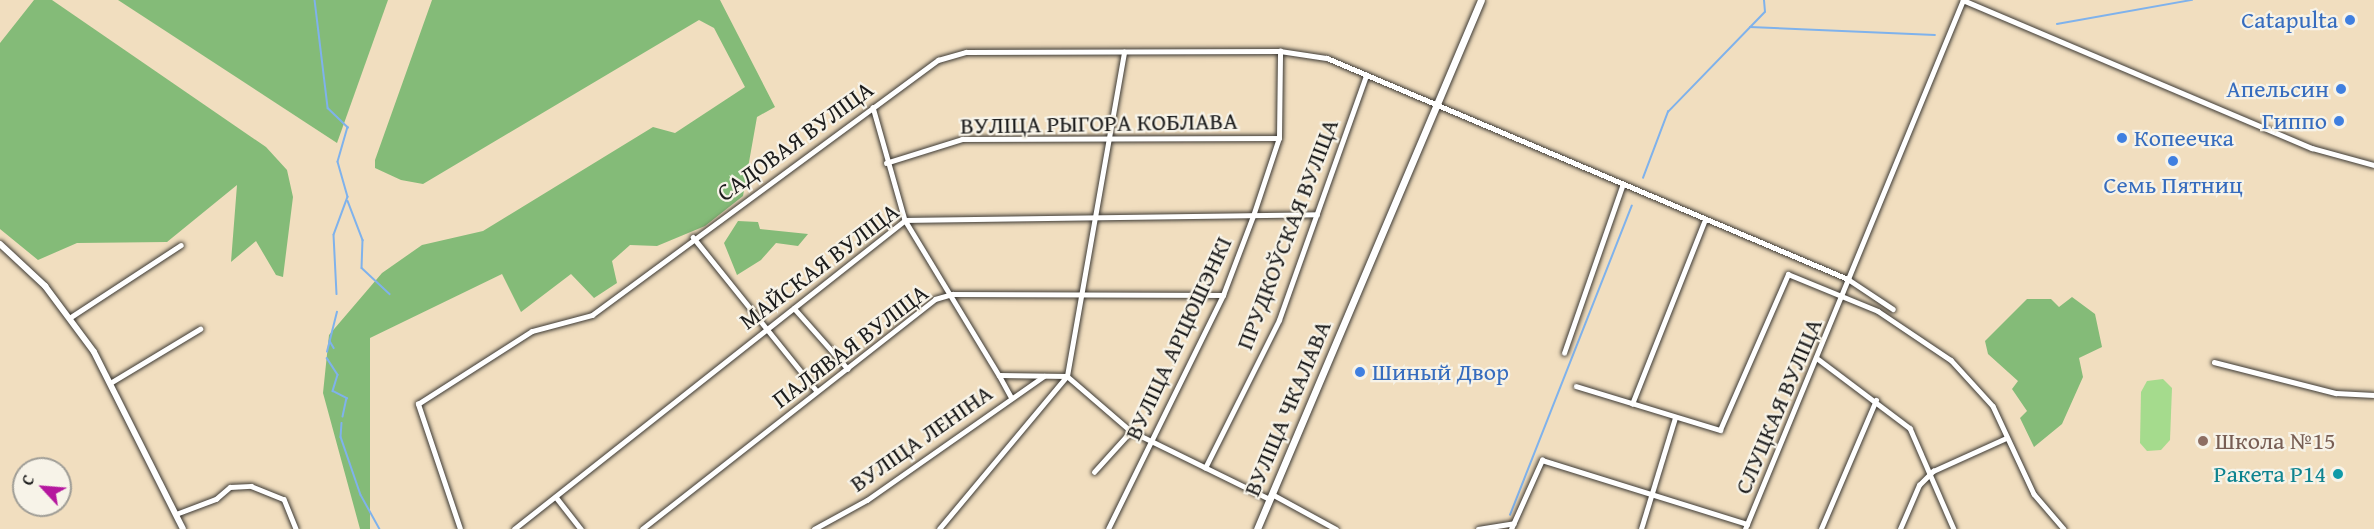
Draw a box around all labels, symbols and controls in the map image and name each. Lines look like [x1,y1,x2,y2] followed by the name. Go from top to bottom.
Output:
[2241,6,2338,34] place label: Catapulta
[2343,13,2357,27] marker: Catapulta
[711,75,879,207] street label: САДОВАЯ ВУЛІЦА
[2226,75,2329,103] place label: Апельсин
[2334,82,2348,96] marker: Апельсин
[960,106,1238,140] street label: ВУЛІЦА РЫГОРА КОБЛАВА
[2262,107,2327,135] place label: Гиппо
[2332,114,2346,128] marker: Гиппо
[1230,115,1344,353] street label: ПРУДКОЎСКАЯ ВУЛІЦА
[2134,124,2234,152] place label: Копеечка
[2115,131,2129,145] marker: Копеечка
[2166,154,2180,168] marker: Семь Пятниц
[2103,171,2243,199] place label: Семь Пятниц
[734,197,904,335] street label: МАЙСКАЯ ВУЛІЦА
[1118,232,1238,444] street label: ВУЛІЦА АРЦЮШЭНКІ
[766,278,934,414] street label: ПАЛЯВАЯ ВУЛІЦА
[1728,314,1828,498] street label: СЛУЦКАЯ ВУЛІЦА
[1237,316,1337,500] street label: ВУЛІЦА ЧКАЛАВА
[1372,358,1509,386] place label: Шиный Двор
[1353,365,1367,379] marker: Шиный Двор
[844,378,998,498] street label: ВУЛІЦА ЛЕНІНА
[2215,427,2336,455] place label: Школа №15
[2196,434,2210,448] marker: Школа №15
[12,457,72,517] north arrow
[2214,460,2326,488] place label: Ракета Р14
[2331,467,2345,481] marker: Ракета Р14
[15,471,40,489] text: С

